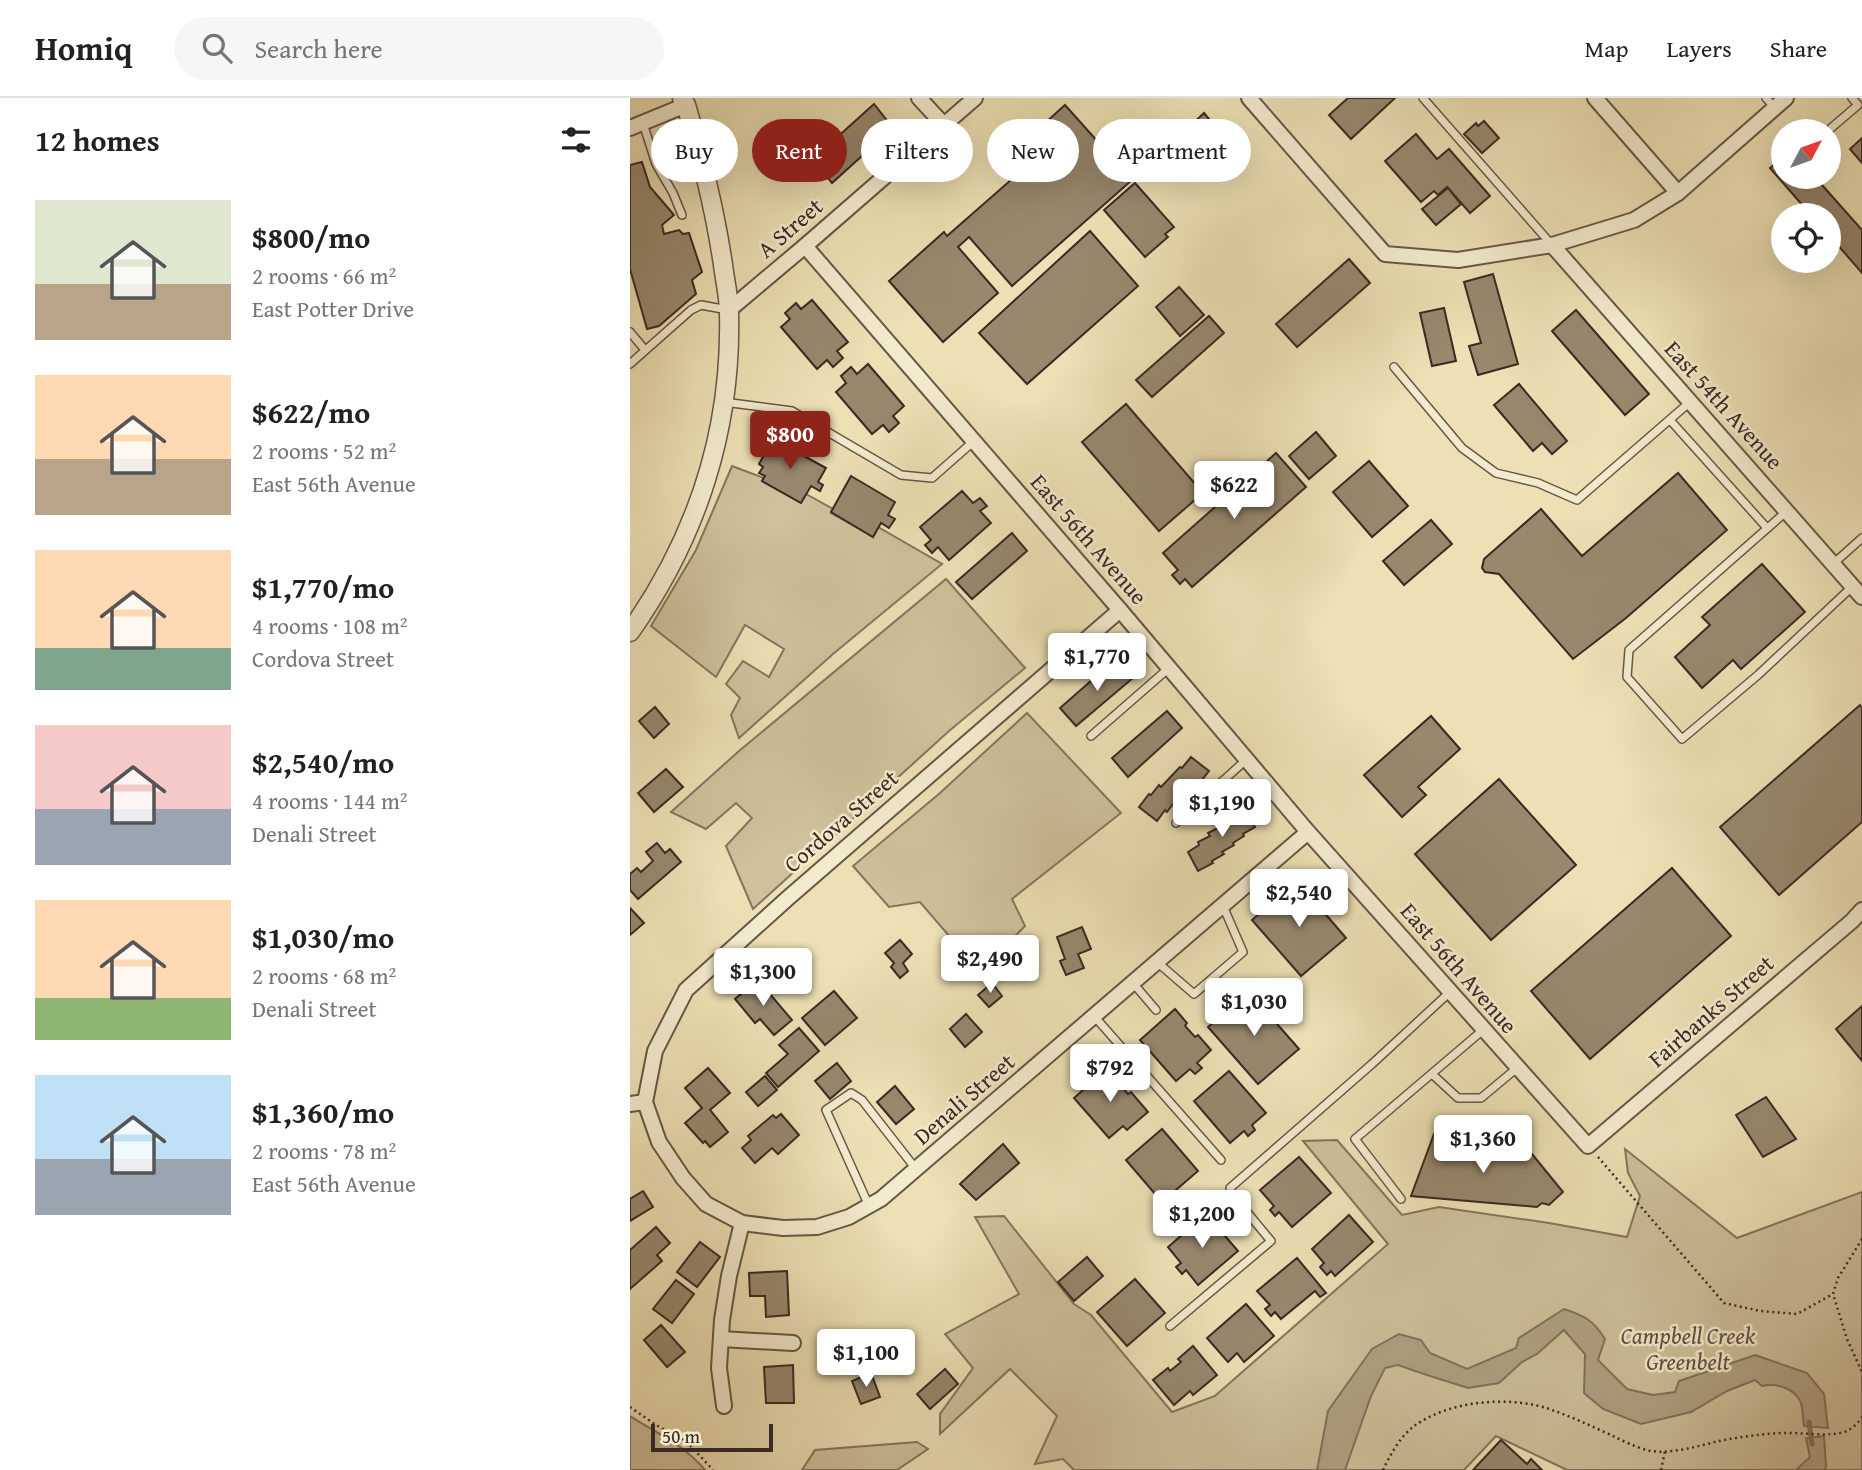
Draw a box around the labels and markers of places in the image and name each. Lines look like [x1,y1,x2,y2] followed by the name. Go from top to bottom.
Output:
[749,412,831,471] pin: $800
[1193,462,1275,521] pin: $622
[1040,634,1154,693] pin: $1,770
[1165,780,1279,839] pin: $1,190
[1242,870,1356,929] pin: $2,540
[933,936,1047,995] pin: $2,490
[706,948,820,1008] pin: $1,300
[1197,978,1311,1038] pin: $1,030
[1069,1044,1151,1104] pin: $792
[1426,1116,1540,1175] pin: $1,360
[1145,1190,1259,1250] pin: $1,200
[809,1330,923,1389] pin: $1,100

